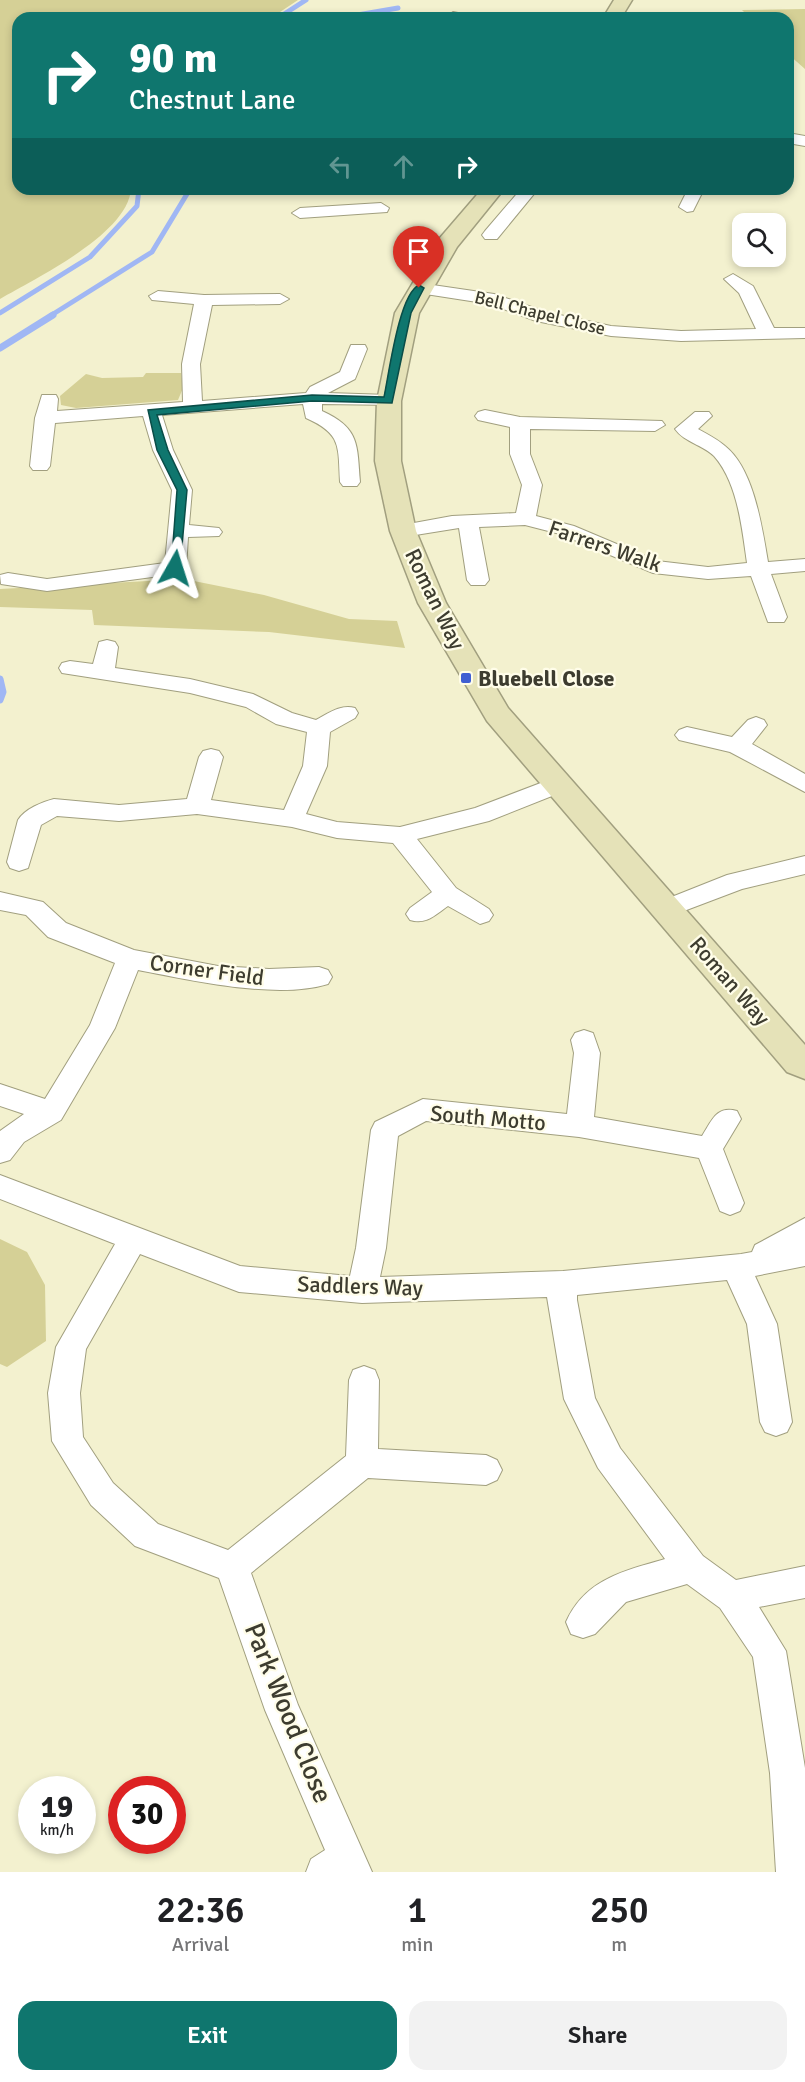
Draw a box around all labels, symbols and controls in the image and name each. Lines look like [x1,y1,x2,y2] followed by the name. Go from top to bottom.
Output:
[129,33,218,84] text: 90 m
[30,36,108,114] icon: right
[129,84,295,117] text: Chestnut Lane
[324,150,357,183] icon: left
[387,150,420,183] icon: ahead
[450,150,483,183] icon: right
[732,213,786,267] map controls
[732,213,786,267] button: search
[393,226,444,288] pin
[402,235,435,268] icon: arrive
[472,286,608,340] street label: Bell Chapel Close
[545,514,665,578] street label: Farrers Walk
[143,536,207,600] position arrow
[399,544,471,655] street label: Roman Way
[478,665,614,692] place label: Bluebell Close
[459,671,473,685] marker: Bluebell Close
[684,931,776,1032] street label: Roman Way
[148,949,266,991] street label: Corner Field
[429,1100,547,1136] street label: South Motto
[297,1270,424,1302] street label: Saddlers Way
[237,1618,339,1808] street label: Park Wood Close
[108,1776,186,1854] speed limit sign: 30
[41,1789,73,1826] text: 19
[40,1821,74,1839] text: km/h
[157,1888,245,1933] text: 22:36
[408,1888,427,1933] text: 1
[590,1888,648,1933] text: 250
[172,1932,229,1957] text: Arrival
[401,1932,433,1957] text: min
[611,1932,627,1957] text: m
[18,2001,397,2070] button: Exit
[409,2001,787,2070] button: Share

